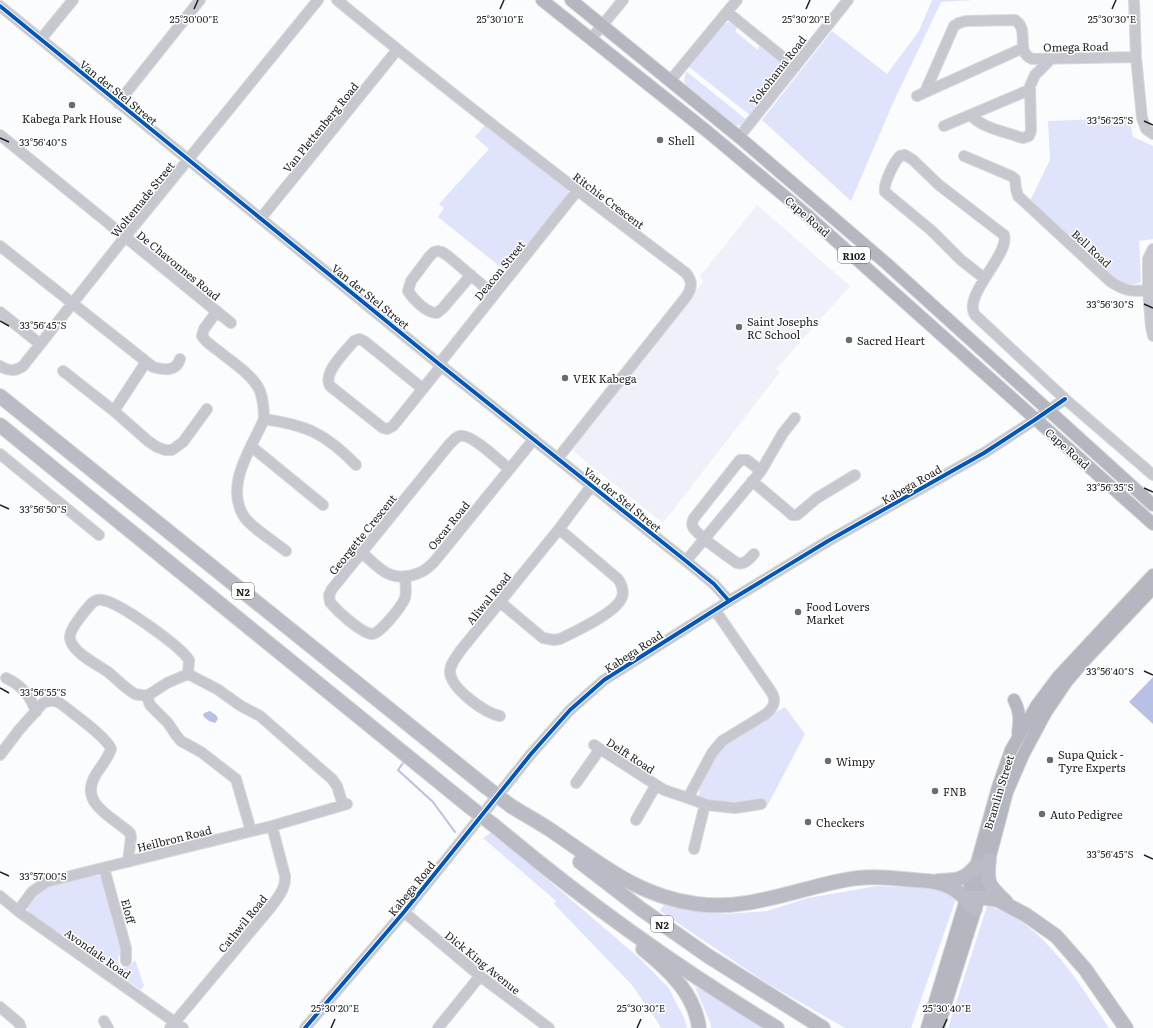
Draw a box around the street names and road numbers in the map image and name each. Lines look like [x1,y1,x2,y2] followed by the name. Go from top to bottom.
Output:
[745,32,809,108] street label: Yokohama Road
[1043,37,1109,55] street label: Omega Road
[77,56,162,129] street label: Van der Stel Street
[278,78,362,176] street label: Van Plettenberg Road
[106,157,178,240] street label: Woltemade Street
[570,168,648,233] street label: Ritchie Crescent
[782,192,834,240] street label: Cape Road
[1069,225,1116,271] street label: Bell Road
[134,226,224,304] street label: De Chavonnes Road
[470,236,528,303] street label: Deacon Street
[838,247,870,263] road number: R102
[329,260,414,333] street label: Van der Stel Street
[1042,424,1094,472] street label: Cape Road
[878,460,944,508] street label: Kabega Road
[581,463,666,536] street label: Van der Stel Street
[324,490,400,578] street label: Georgette Crescent
[423,497,473,553] street label: Oscar Road
[462,568,514,628] street label: Aliwal Road
[232,583,254,599] road number: N2
[601,626,666,676] street label: Kabega Road
[604,733,658,777] street label: Delft Road
[979,752,1017,831] street label: Bramlin Street
[135,821,213,855] street label: Heilbron Road
[384,857,438,919] street label: Kabega Road
[214,890,270,955] street label: Cathwil Road
[118,897,140,926] street label: Eloff
[651,916,673,932] road number: N2
[62,924,135,982] street label: Avondale Road
[442,927,524,998] street label: Dick King Avenue

